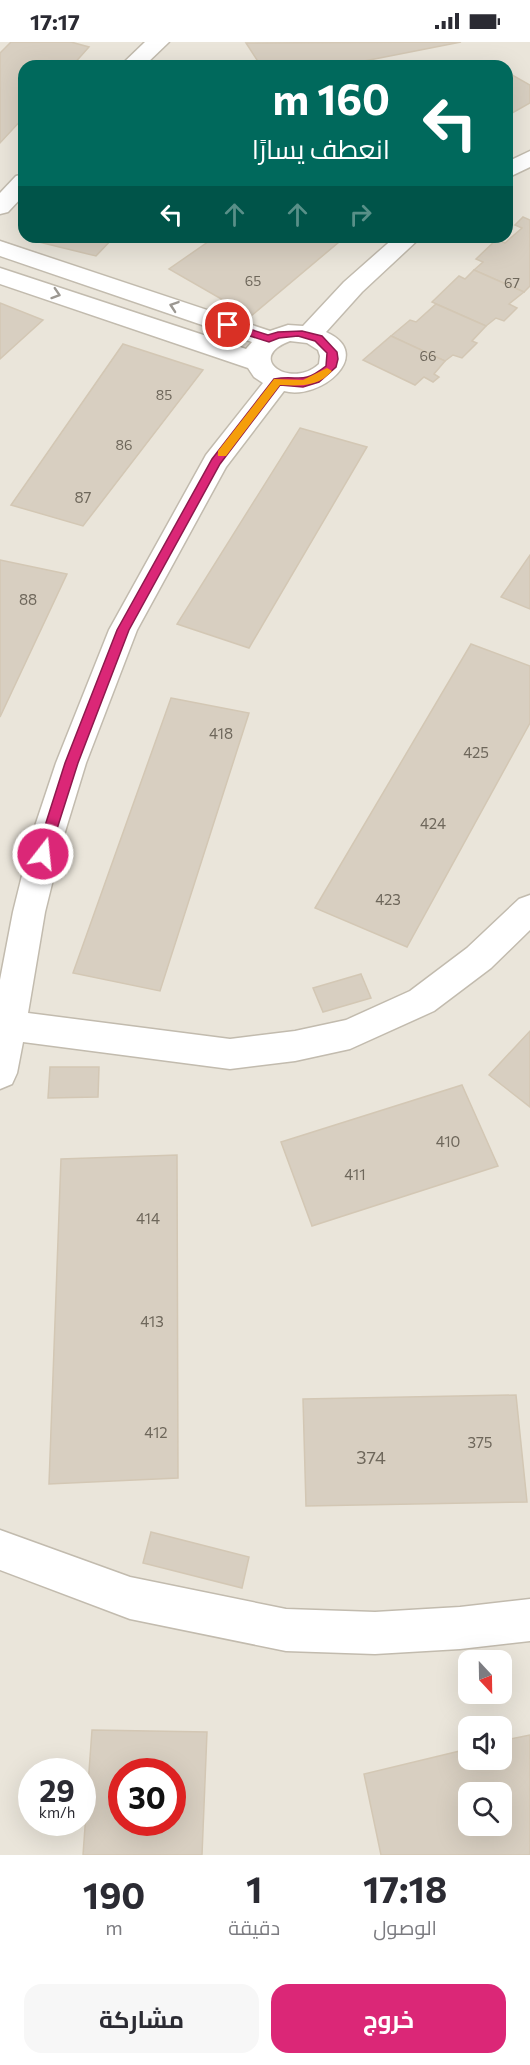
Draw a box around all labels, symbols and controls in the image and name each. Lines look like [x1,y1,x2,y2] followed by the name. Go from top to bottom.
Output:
[30,8,80,35] text: 17:17
[272,72,390,124] text: 160 m
[411,84,489,162] icon: left
[252,132,390,165] text: انعطف يسارًا
[155,198,188,231] icon: left
[218,198,251,231] icon: ahead
[281,198,314,231] icon: ahead
[344,198,377,231] icon: right
[245,272,261,289] house number: 65
[504,274,520,291] house number: 67
[50,286,61,299] one-way arrow
[202,299,253,350] pin
[169,301,179,314] one-way arrow
[211,308,244,341] icon: arrive
[420,347,437,364] house number: 66
[156,386,172,403] house number: 85
[116,436,133,453] house number: 86
[75,488,92,506] house number: 87
[19,590,37,608] house number: 88
[209,724,233,742] house number: 418
[463,743,489,761] house number: 425
[420,814,446,832] house number: 424
[11,822,75,886] position arrow
[375,890,401,908] house number: 423
[436,1132,460,1150] house number: 410
[344,1165,366,1183] house number: 411
[136,1209,160,1227] house number: 414
[140,1312,164,1330] house number: 413
[144,1423,168,1441] house number: 412
[468,1433,493,1451] house number: 375
[356,1446,386,1468] house number: 374
[458,1650,512,1704] north arrow
[458,1650,512,1836] map controls
[458,1716,512,1770] button: sound
[108,1758,186,1836] speed limit sign: 30
[39,1771,75,1808] text: 29
[458,1782,512,1836] button: search
[39,1803,75,1821] text: km/h
[246,1866,262,1910] text: 1
[363,1866,447,1910] text: 17:18
[83,1872,145,1916] text: 190
[105,1915,123,1939] text: m
[228,1915,280,1939] text: دقيقة
[373,1915,437,1939] text: الوصول
[24,1984,259,2053] button: مشاركة
[271,1984,506,2053] button: خروج

